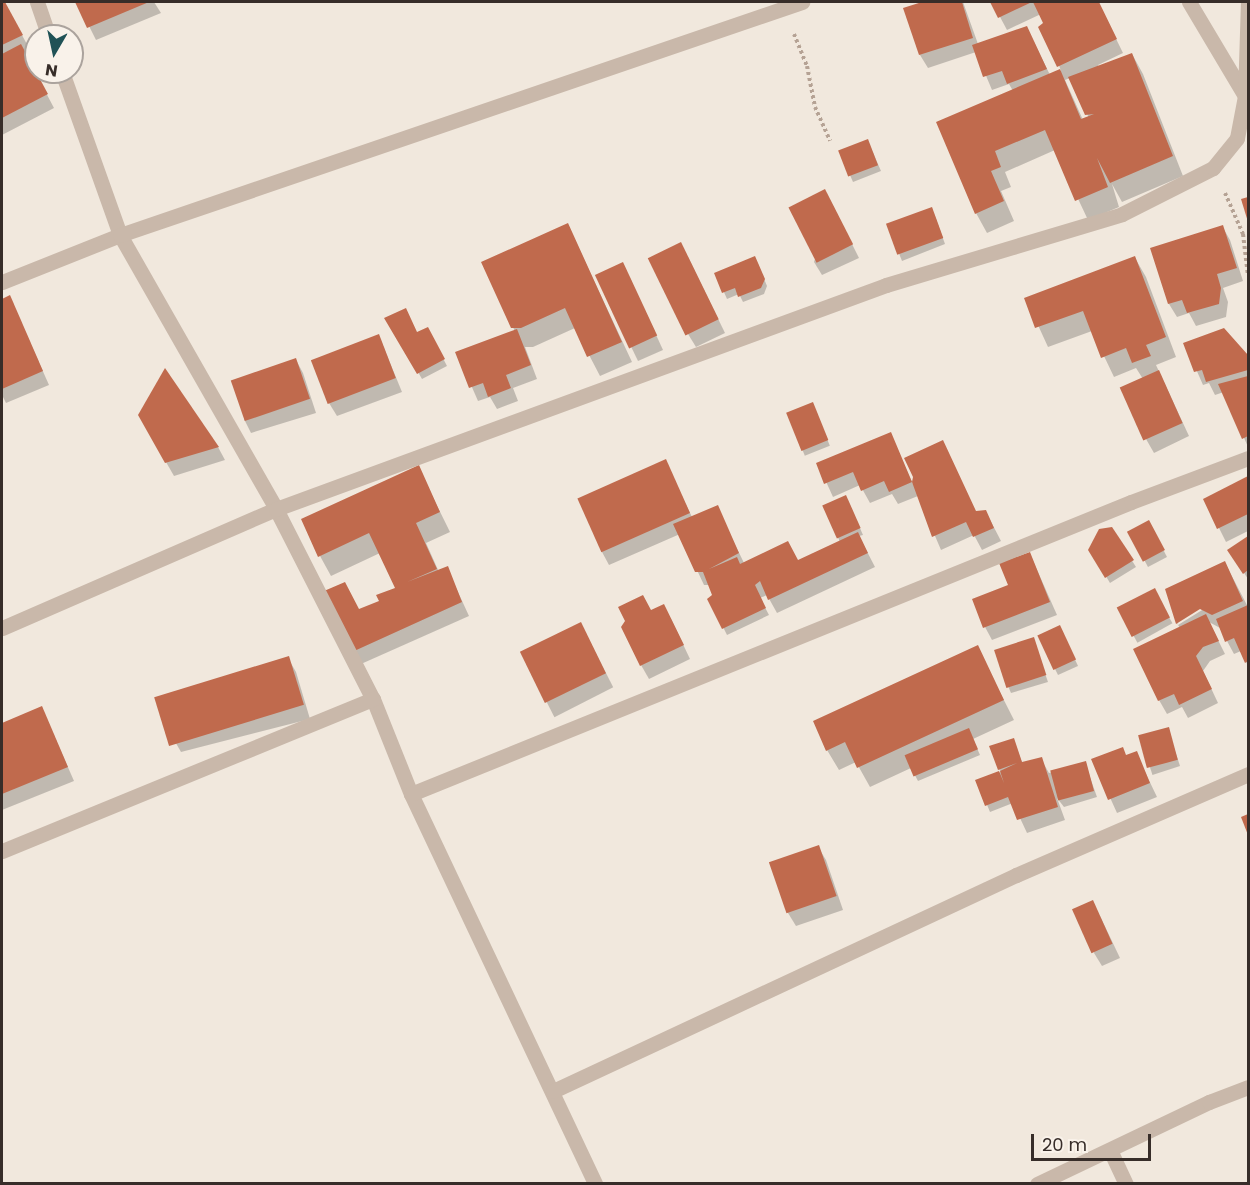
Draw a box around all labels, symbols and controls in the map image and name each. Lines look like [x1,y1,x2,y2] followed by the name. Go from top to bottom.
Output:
[24,24,84,84] north arrow
[44,58,59,83] text: N
[1034,1122,1154,1160] scale bar
[1042,1132,1087,1157] text: 20 m

